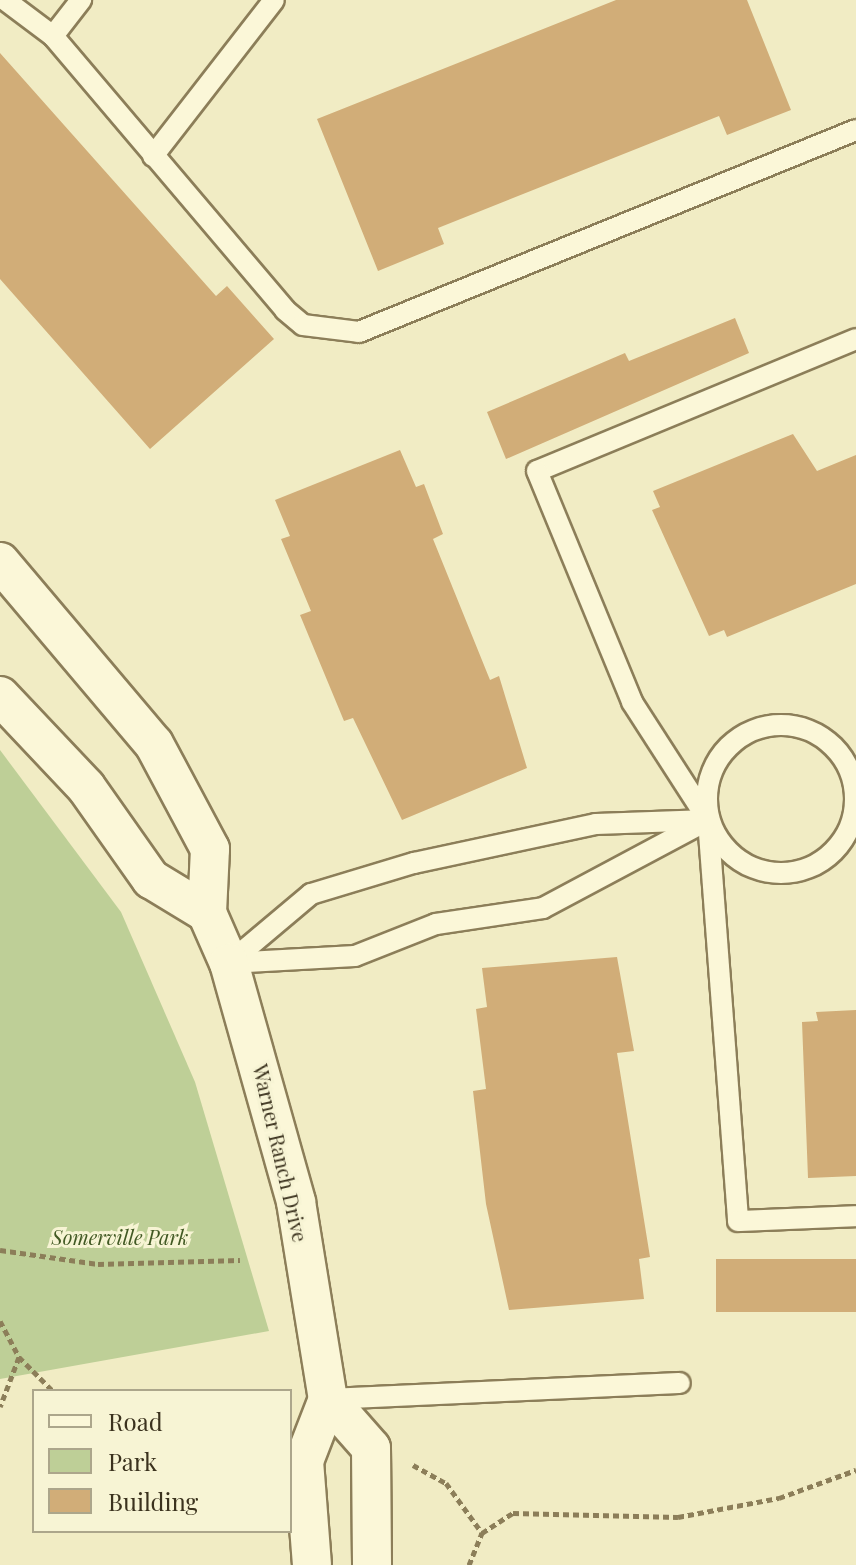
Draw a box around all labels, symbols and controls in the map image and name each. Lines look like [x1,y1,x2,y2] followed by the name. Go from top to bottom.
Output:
[249,1062,313,1244] street label: Warner Ranch Drive
[52,1224,188,1248] park label: Somerville Park
[32,1389,292,1533] legend
[108,1405,163,1437] text: Road
[108,1445,157,1477] text: Park
[108,1485,198,1517] text: Building

